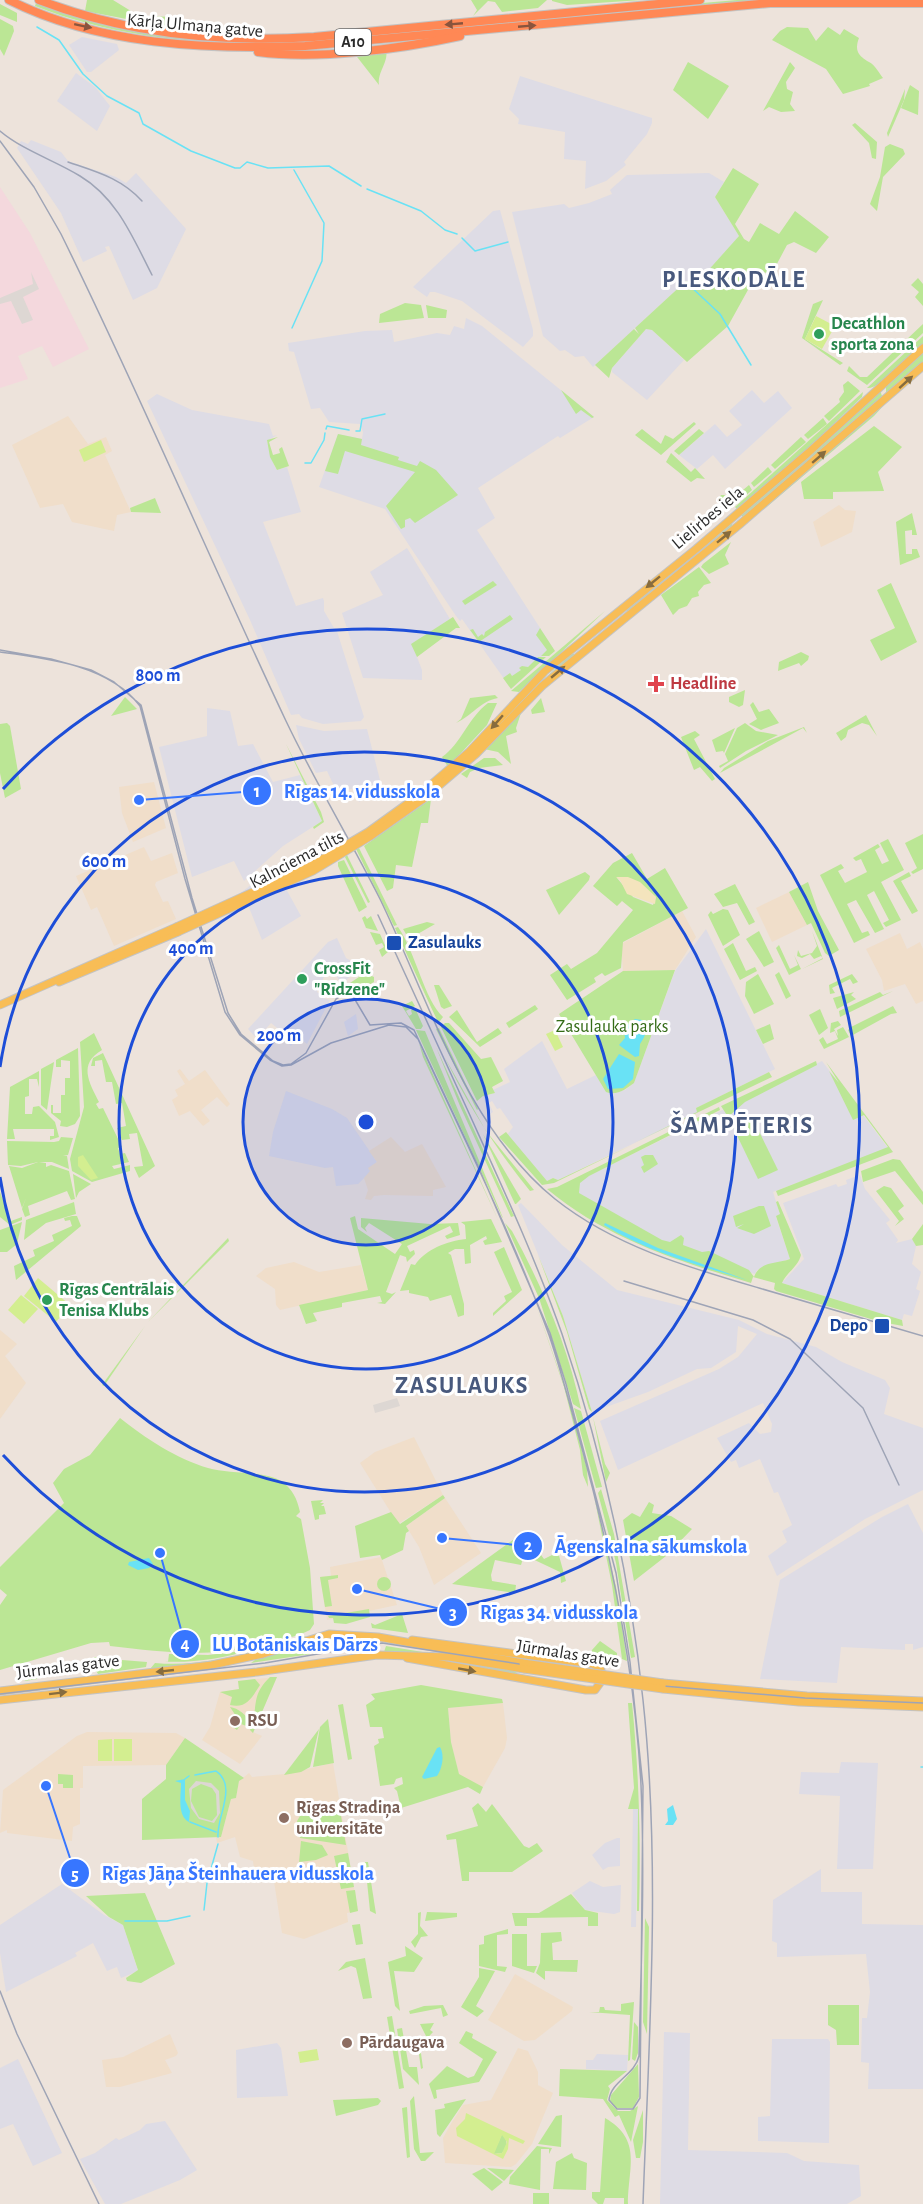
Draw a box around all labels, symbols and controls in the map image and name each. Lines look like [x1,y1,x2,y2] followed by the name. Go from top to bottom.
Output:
[126,11,264,42] street label: Kārļa Ulmaņa gatve
[444,19,463,29] one-way arrow
[518,21,537,31] one-way arrow
[74,22,92,32] one-way arrow
[335,29,371,55] road number: A10
[662,265,806,292] district label: PLESKODĀLE
[831,315,915,354] place label: Decathlon sporta zona
[812,327,826,341] marker: Decathlon sporta zona
[898,376,913,389] one-way arrow
[811,451,826,464] one-way arrow
[669,483,747,553] street label: Lielirbes iela
[716,532,731,544] one-way arrow
[646,575,661,587] one-way arrow
[550,666,566,679] one-way arrow
[136,667,180,685] text: 800 m
[647,675,665,693] marker: Headline
[670,675,736,693] place label: Headline
[491,714,504,729] one-way arrow
[242,772,453,810] callout: Rīgas 14. vidusskola
[284,782,441,802] text: Rīgas 14. vidusskola
[254,783,260,801] text: 1
[247,828,347,892] street label: Kalnciema tilts
[82,853,126,871] text: 600 m
[385,934,403,952] marker: Zasulauks
[408,934,482,952] place label: Zasulauks
[168,940,214,958] text: 400 m
[314,960,385,999] place label: CrossFit "Rīdzene"
[295,972,309,986] marker: CrossFit "Rīdzene"
[556,1018,668,1036] park label: Zasulauka parks
[257,1027,301,1045] text: 200 m
[670,1110,814,1138] district label: ŠAMPĒTERIS
[356,1112,376,1132] centre of rings
[59,1281,174,1320] place label: Rīgas Centrālais Tenisa Klubs
[40,1293,54,1307] marker: Rīgas Centrālais Tenisa Klubs
[830,1317,868,1335] place label: Depo
[873,1317,891,1335] marker: Depo
[395,1374,529,1398] district label: ZASULAUKS
[513,1527,760,1565] callout: Āgenskalna sākumskola
[555,1535,748,1557] text: Āgenskalna sākumskola
[524,1538,533,1556] text: 2
[438,1593,650,1631] callout: Rīgas 34. vidusskola
[480,1603,638,1623] text: Rīgas 34. vidusskola
[449,1605,457,1623] text: 3
[170,1625,390,1663] callout: LU Botāniskais Dārzs
[212,1635,378,1655] text: LU Botāniskais Dārzs
[180,1636,190,1654] text: 4
[515,1637,621,1671] street label: Jūrmalas gatve
[16,1652,120,1682] street label: Jūrmalas gatve
[458,1665,477,1674] one-way arrow
[156,1666,175,1676] one-way arrow
[49,1688,68,1698] one-way arrow
[247,1712,278,1730] place label: RSU
[228,1714,242,1728] marker: RSU
[296,1799,401,1838] place label: Rīgas Stradiņa universitāte
[277,1811,291,1825] marker: Rīgas Stradiņa universitāte
[60,1854,386,1892] callout: Rīgas Jāņa Šteinhauera vidusskola
[102,1861,375,1886] text: Rīgas Jāņa Šteinhauera vidusskola
[71,1866,79,1884] text: 5
[359,2034,445,2052] place label: Pārdaugava
[340,2036,354,2050] marker: Pārdaugava

